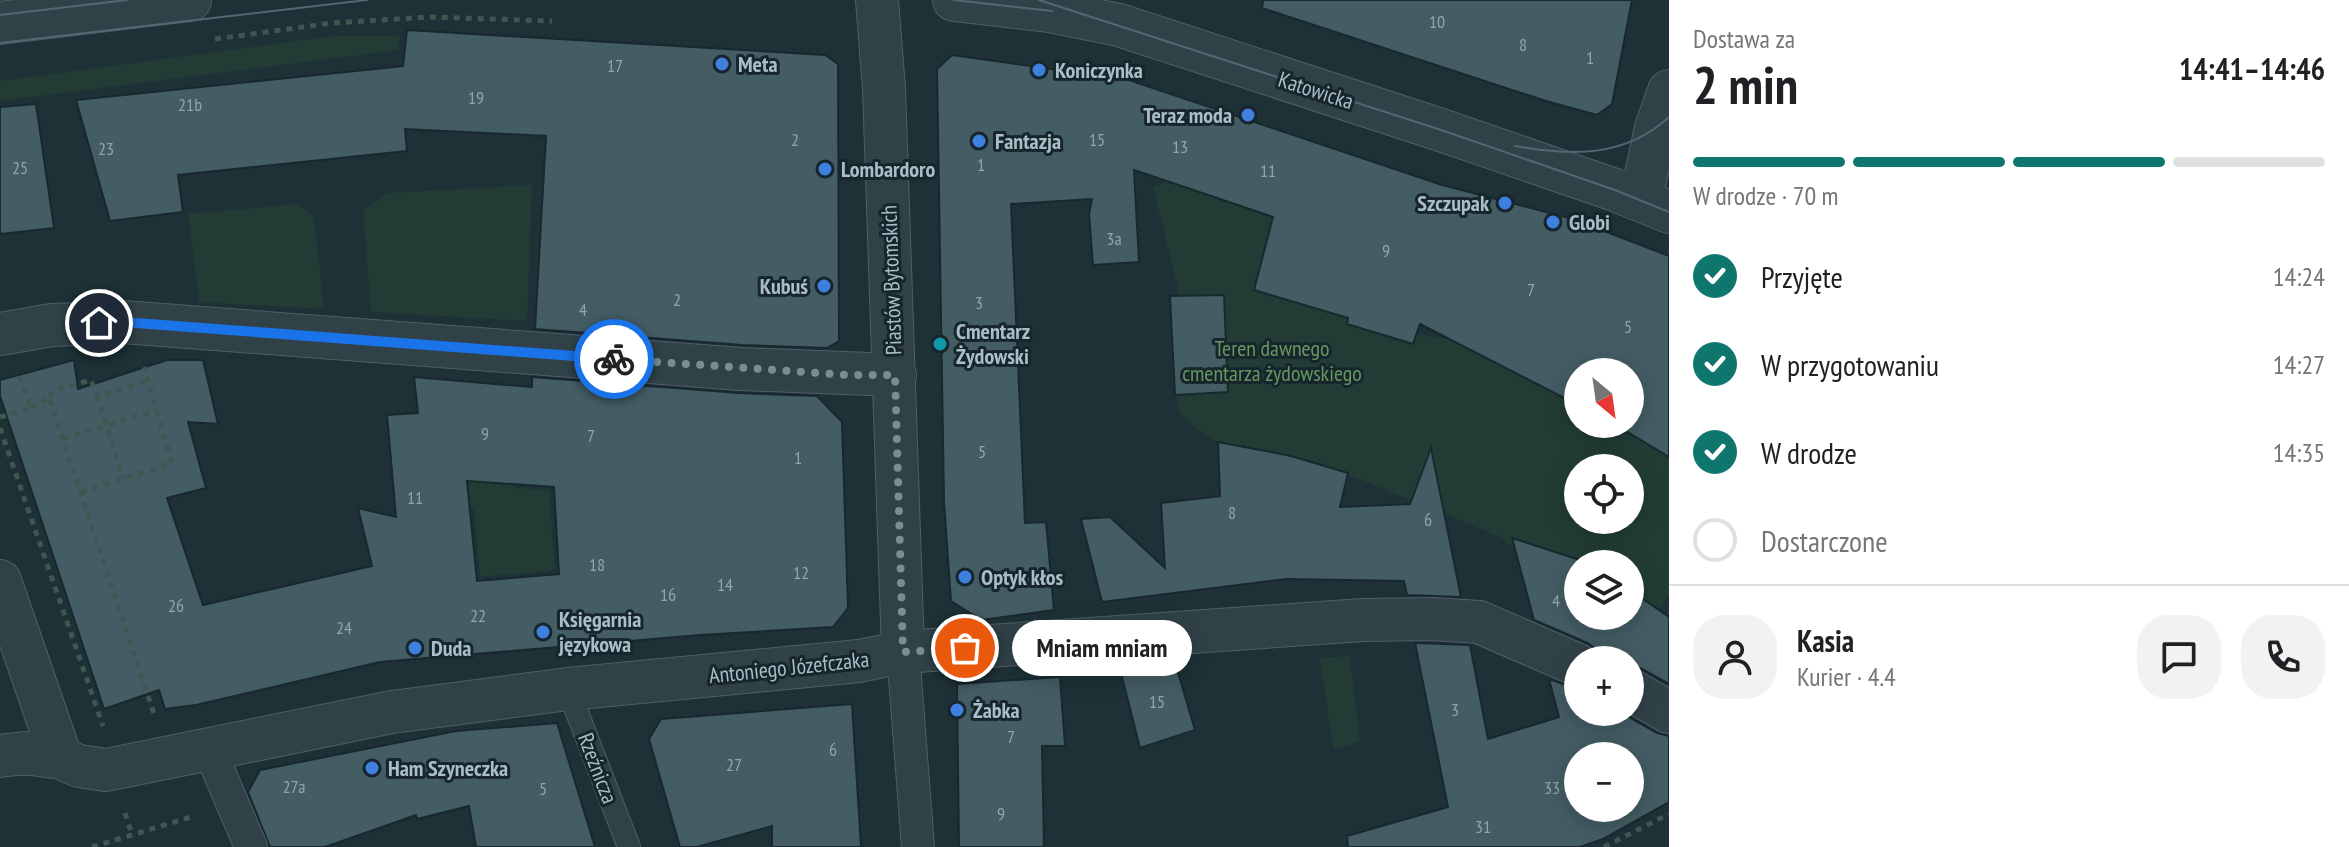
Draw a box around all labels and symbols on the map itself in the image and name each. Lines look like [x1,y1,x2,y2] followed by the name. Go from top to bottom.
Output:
[1429,10,1445,33] house number: 10
[1519,33,1527,56] house number: 8
[1586,46,1594,69] house number: 1
[738,50,778,78] place label: Meta
[607,54,623,77] house number: 17
[713,55,731,73] marker: Meta
[1055,56,1143,84] place label: Koniczynka
[1030,61,1048,79] marker: Koniczynka
[1275,65,1357,115] street label: Katowicka
[468,86,484,109] house number: 19
[178,93,202,116] house number: 21b
[1143,101,1232,129] place label: Teraz moda
[1239,106,1257,124] marker: Teraz moda
[995,127,1061,155] place label: Fantazja
[791,128,799,151] house number: 2
[1089,128,1105,151] house number: 15
[970,132,988,150] marker: Fantazja
[1172,135,1188,158] house number: 13
[98,137,114,160] house number: 23
[977,153,985,176] house number: 1
[841,155,935,183] place label: Lombardoro
[12,156,28,179] house number: 25
[1260,159,1276,182] house number: 11
[816,160,834,178] marker: Lombardoro
[1417,189,1490,217] place label: Szczupak
[1496,194,1514,212] marker: Szczupak
[874,205,908,355] street label: Piastów Bytomskich
[1569,208,1610,236] place label: Globi
[1544,213,1562,231] marker: Globi
[1106,227,1122,250] house number: 3a
[1382,239,1390,262] house number: 9
[760,272,808,300] place label: Kubuś
[815,277,833,295] marker: Kubuś
[1527,278,1535,301] house number: 7
[673,288,681,311] house number: 2
[65,289,133,357] pin
[975,291,983,314] house number: 3
[579,298,587,321] house number: 4
[1624,315,1632,338] house number: 5
[956,317,1030,370] place label: Cmentarz Żydowski
[574,319,654,399] courier
[1182,334,1362,387] park label: Teren dawnego cmentarza żydowskiego
[931,335,949,353] marker: Cmentarz Żydowski
[1564,358,1644,438] north arrow
[481,422,489,445] house number: 9
[587,424,595,447] house number: 7
[978,440,986,463] house number: 5
[794,446,802,469] house number: 1
[407,486,423,509] house number: 11
[1228,501,1236,524] house number: 8
[1424,508,1432,531] house number: 6
[589,553,605,576] house number: 18
[793,561,809,584] house number: 12
[981,563,1063,591] place label: Optyk kłos
[956,568,974,586] marker: Optyk kłos
[717,573,733,596] house number: 14
[660,583,676,606] house number: 16
[1552,589,1560,612] house number: 4
[168,594,184,617] house number: 26
[470,604,486,627] house number: 22
[558,605,641,658] place label: Księgarnia językowa
[931,614,999,682] pin
[336,616,352,639] house number: 24
[1013,620,1193,676] callout: Mniam mniam
[534,623,552,641] marker: Księgarnia językowa
[431,634,471,662] place label: Duda
[406,639,424,657] marker: Duda
[708,645,870,689] street label: Antoniego Józefczaka
[1149,690,1165,713] house number: 15
[973,696,1020,724] place label: Żabka
[1451,698,1459,721] house number: 3
[948,701,966,719] marker: Żabka
[1007,725,1015,748] house number: 7
[572,729,624,807] street label: Rzeźnicza
[829,738,837,761] house number: 6
[726,753,742,776] house number: 27
[388,754,508,782] place label: Ham Szyneczka
[363,759,381,777] marker: Ham Szyneczka
[282,775,306,798] house number: 27a
[1544,776,1560,799] house number: 33
[539,777,547,800] house number: 5
[997,802,1005,825] house number: 9
[1475,815,1491,838] house number: 31

